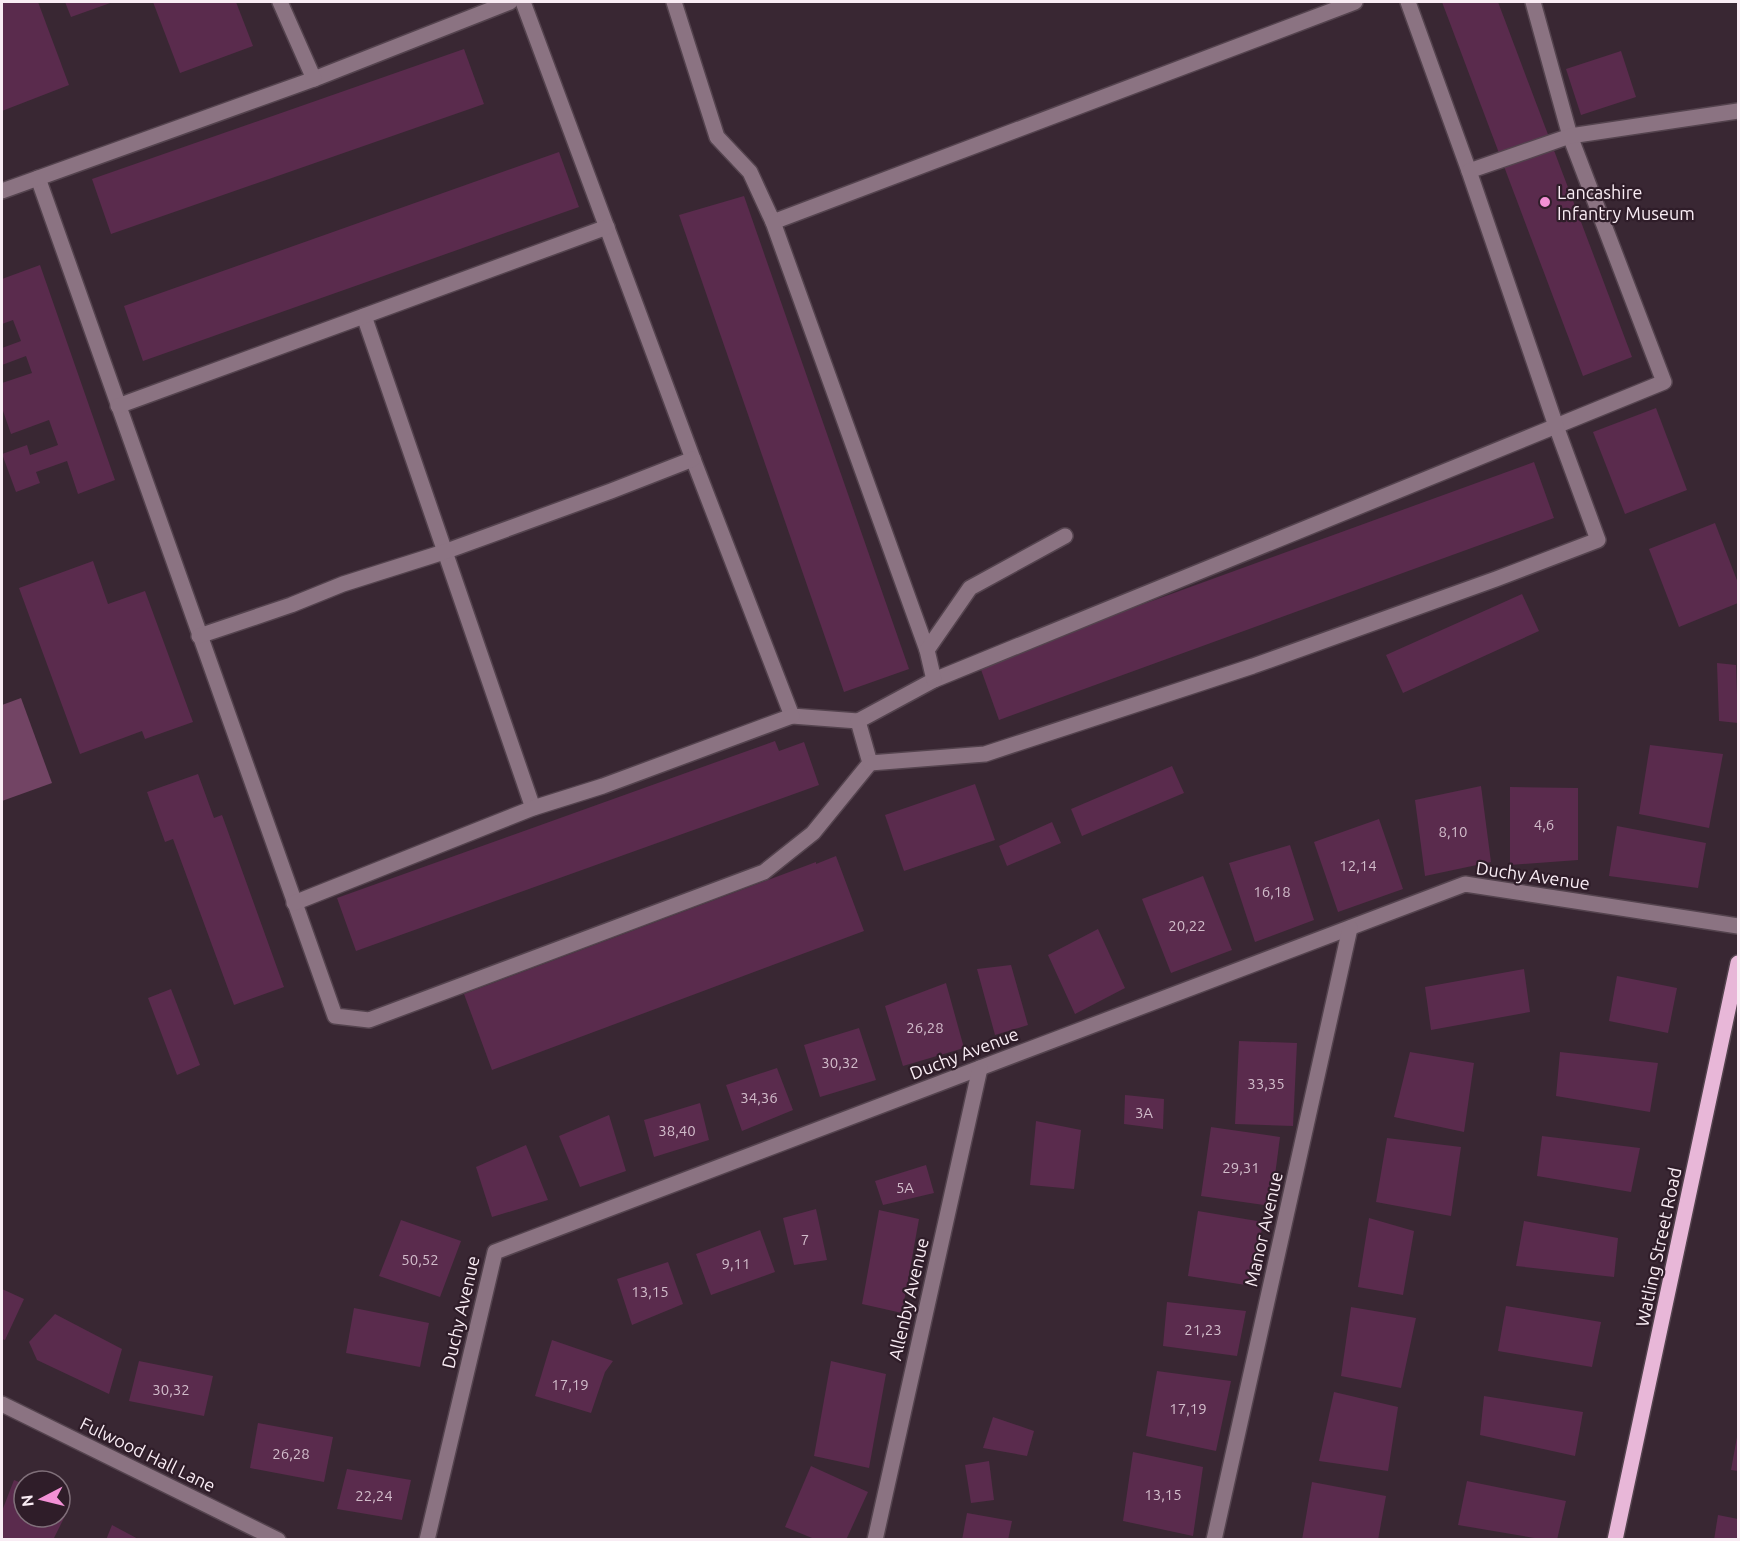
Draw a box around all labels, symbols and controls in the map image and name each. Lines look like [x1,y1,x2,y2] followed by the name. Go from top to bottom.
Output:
[1557,182,1695,223] place label: Lancashire Infantry Museum
[1538,195,1552,209] marker: Lancashire Infantry Museum
[1534,816,1554,833] house number: 4,6
[1438,823,1468,840] house number: 8,10
[1339,857,1377,874] house number: 12,14
[1475,857,1591,893] street label: Duchy Avenue
[1253,883,1291,900] house number: 16,18
[1168,917,1206,934] house number: 20,22
[906,1019,944,1036] house number: 26,28
[907,1023,1021,1083] street label: Duchy Avenue
[821,1054,859,1071] house number: 30,32
[1247,1075,1285,1092] house number: 33,35
[740,1089,778,1106] house number: 34,36
[1135,1104,1153,1121] house number: 3A
[658,1122,696,1139] house number: 38,40
[1222,1159,1260,1176] house number: 29,31
[1631,1166,1685,1328] street label: Watling Street Road
[1240,1170,1286,1288] street label: Manor Avenue
[896,1179,914,1196] house number: 5A
[801,1231,809,1248] house number: 7
[884,1236,932,1362] street label: Allenby Avenue
[401,1251,439,1268] house number: 50,52
[437,1254,483,1370] street label: Duchy Avenue
[721,1255,751,1272] house number: 9,11
[631,1283,669,1300] house number: 13,15
[1184,1321,1222,1338] house number: 21,23
[551,1376,589,1393] house number: 17,19
[152,1381,190,1398] house number: 30,32
[1169,1400,1207,1417] house number: 17,19
[77,1413,219,1495] street label: Fulwood Hall Lane
[272,1445,310,1462] house number: 26,28
[12,1469,72,1529] north arrow
[1144,1486,1182,1503] house number: 13,15
[355,1487,393,1504] house number: 22,24
[17,1494,37,1508] text: N

